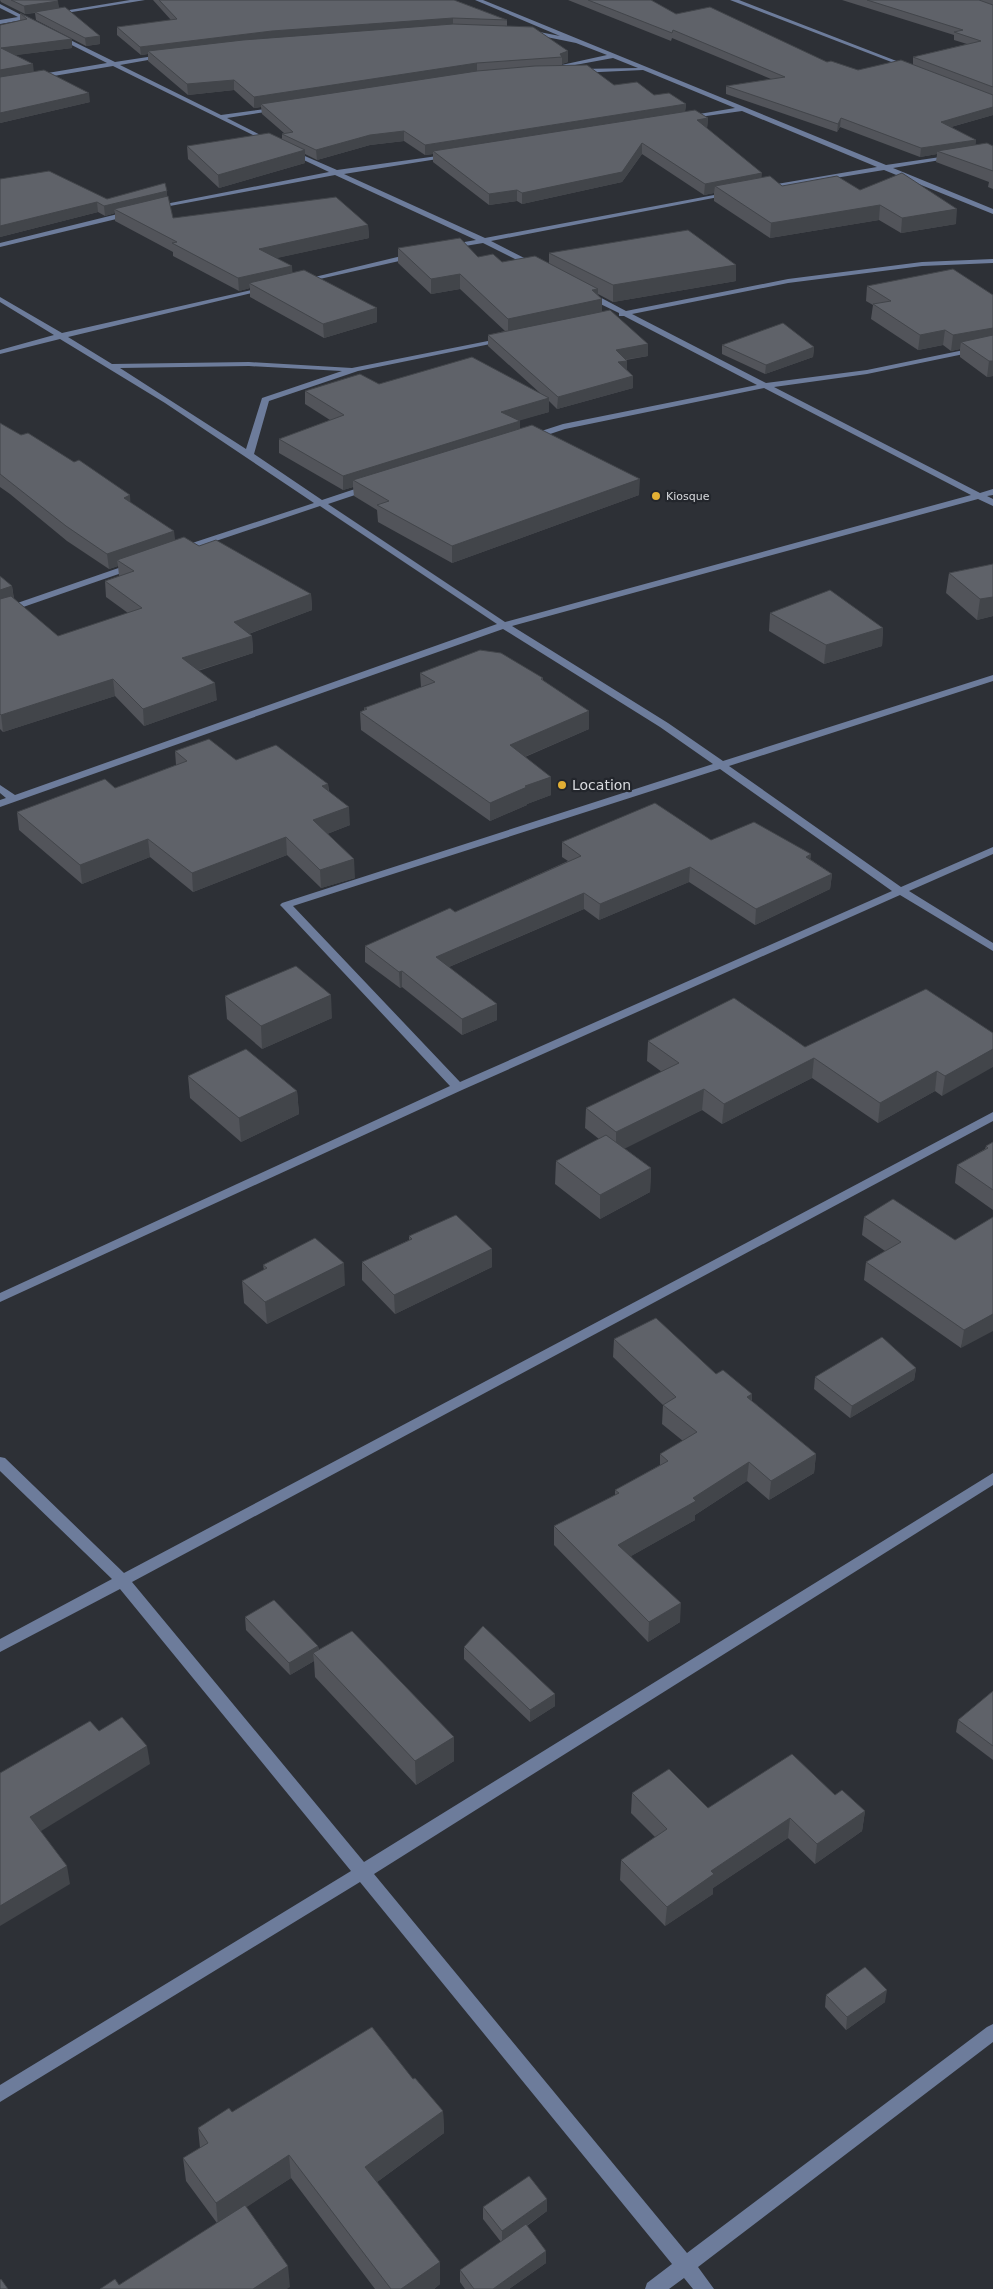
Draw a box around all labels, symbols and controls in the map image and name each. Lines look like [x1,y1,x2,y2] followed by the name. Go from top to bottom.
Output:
[650,490,662,502] marker: Kiosque
[666,490,710,503] place label: Kiosque
[572,777,631,793] place label: Location
[556,779,568,791] marker: Location

